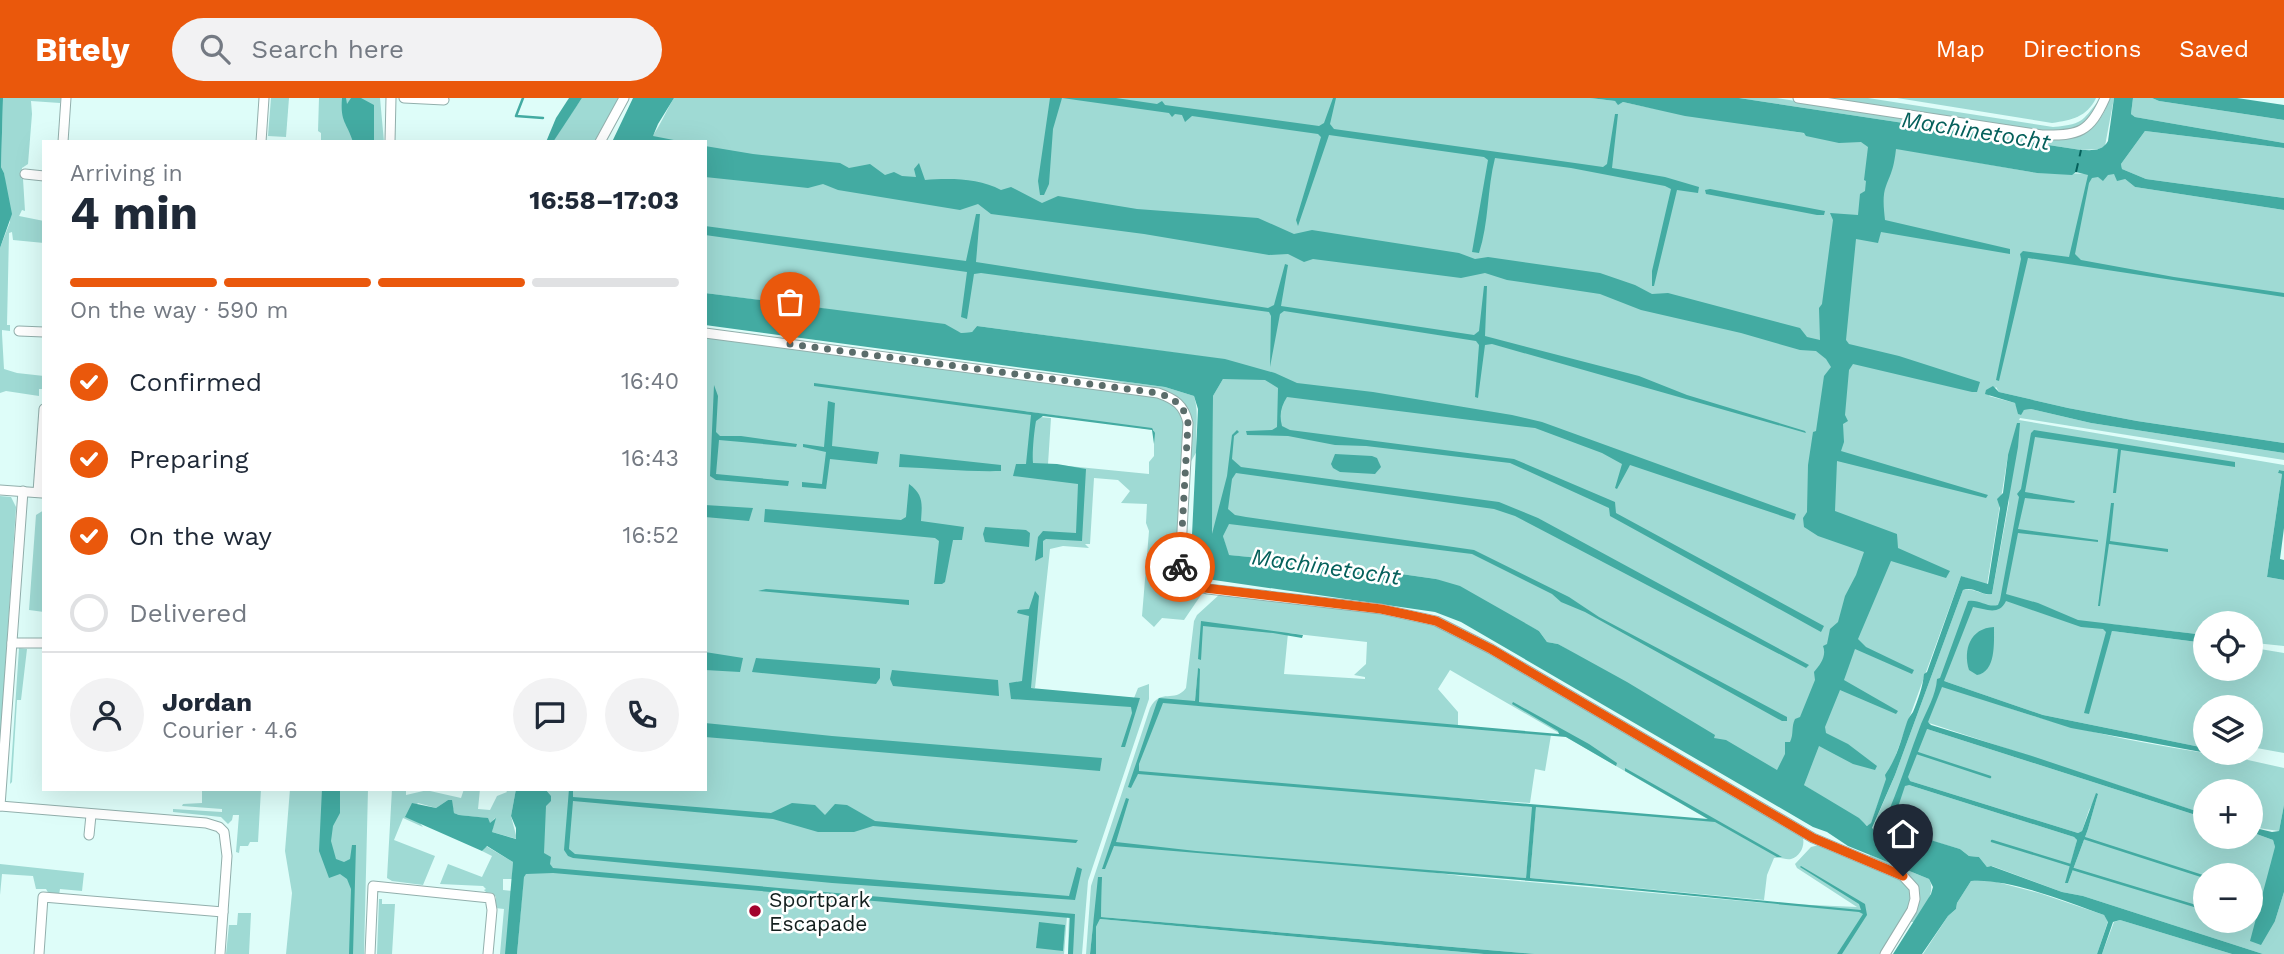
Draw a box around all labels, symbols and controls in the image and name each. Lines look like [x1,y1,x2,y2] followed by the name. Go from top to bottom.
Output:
[172,18,662,81] search box
[35,30,130,69] text: Bitely
[196,30,234,68] icon: search
[252,34,404,64] text: Search here
[1936,35,1985,63] text: Map
[2023,35,2141,63] text: Directions
[2179,35,2249,63] text: Saved
[1900,106,2053,156] water label: Machinetocht
[70,160,183,187] text: Arriving in
[529,185,679,215] text: 16:58–17:03
[70,186,198,240] text: 4 min
[760,272,820,344] pin
[771,283,809,321] icon: bag
[70,297,288,324] text: On the way · 590 m
[70,363,108,401] icon: check
[129,367,262,397] text: Confirmed
[621,368,679,395] text: 16:40
[70,440,108,478] icon: check
[129,444,249,474] text: Preparing
[622,445,679,472] text: 16:43
[70,517,108,555] icon: check
[129,521,272,551] text: On the way
[622,522,679,549] text: 16:52
[1145,532,1215,602] courier
[1250,543,1403,591] water label: Machinetocht
[1161,548,1199,586] icon: bike
[129,598,248,628] text: Delivered
[2193,611,2263,933] map controls
[2193,611,2263,681] button: locate
[70,678,144,752] button: person
[513,678,587,752] button: chat
[605,678,679,752] button: phone
[162,687,252,717] text: Jordan
[2193,695,2263,765] button: layers
[162,717,298,744] text: Courier · 4.6
[2193,779,2263,849] button: +
[1873,804,1933,876] pin
[1884,815,1922,853] icon: home
[2193,863,2263,933] button: −
[769,887,870,936] place label: Sportpark Escapade
[747,903,763,919] marker: Sportpark Escapade

